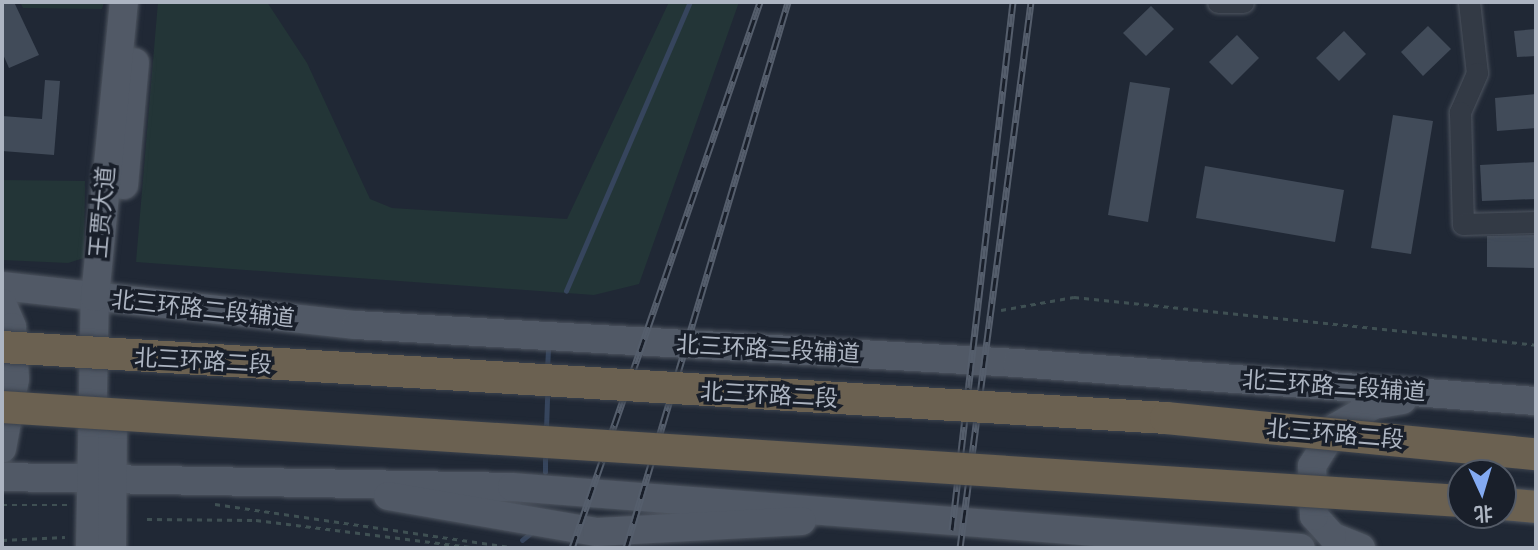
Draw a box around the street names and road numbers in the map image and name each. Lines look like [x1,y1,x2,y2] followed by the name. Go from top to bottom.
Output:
[84,165,120,259] street label: 王贾大道
[110,286,296,332] street label: 北三环路二段辅道
[675,330,861,368] street label: 北三环路二段辅道
[133,344,273,378] street label: 北三环路二段
[1241,366,1427,406] street label: 北三环路二段辅道
[699,378,839,412] street label: 北三环路二段
[1265,414,1405,454] street label: 北三环路二段

